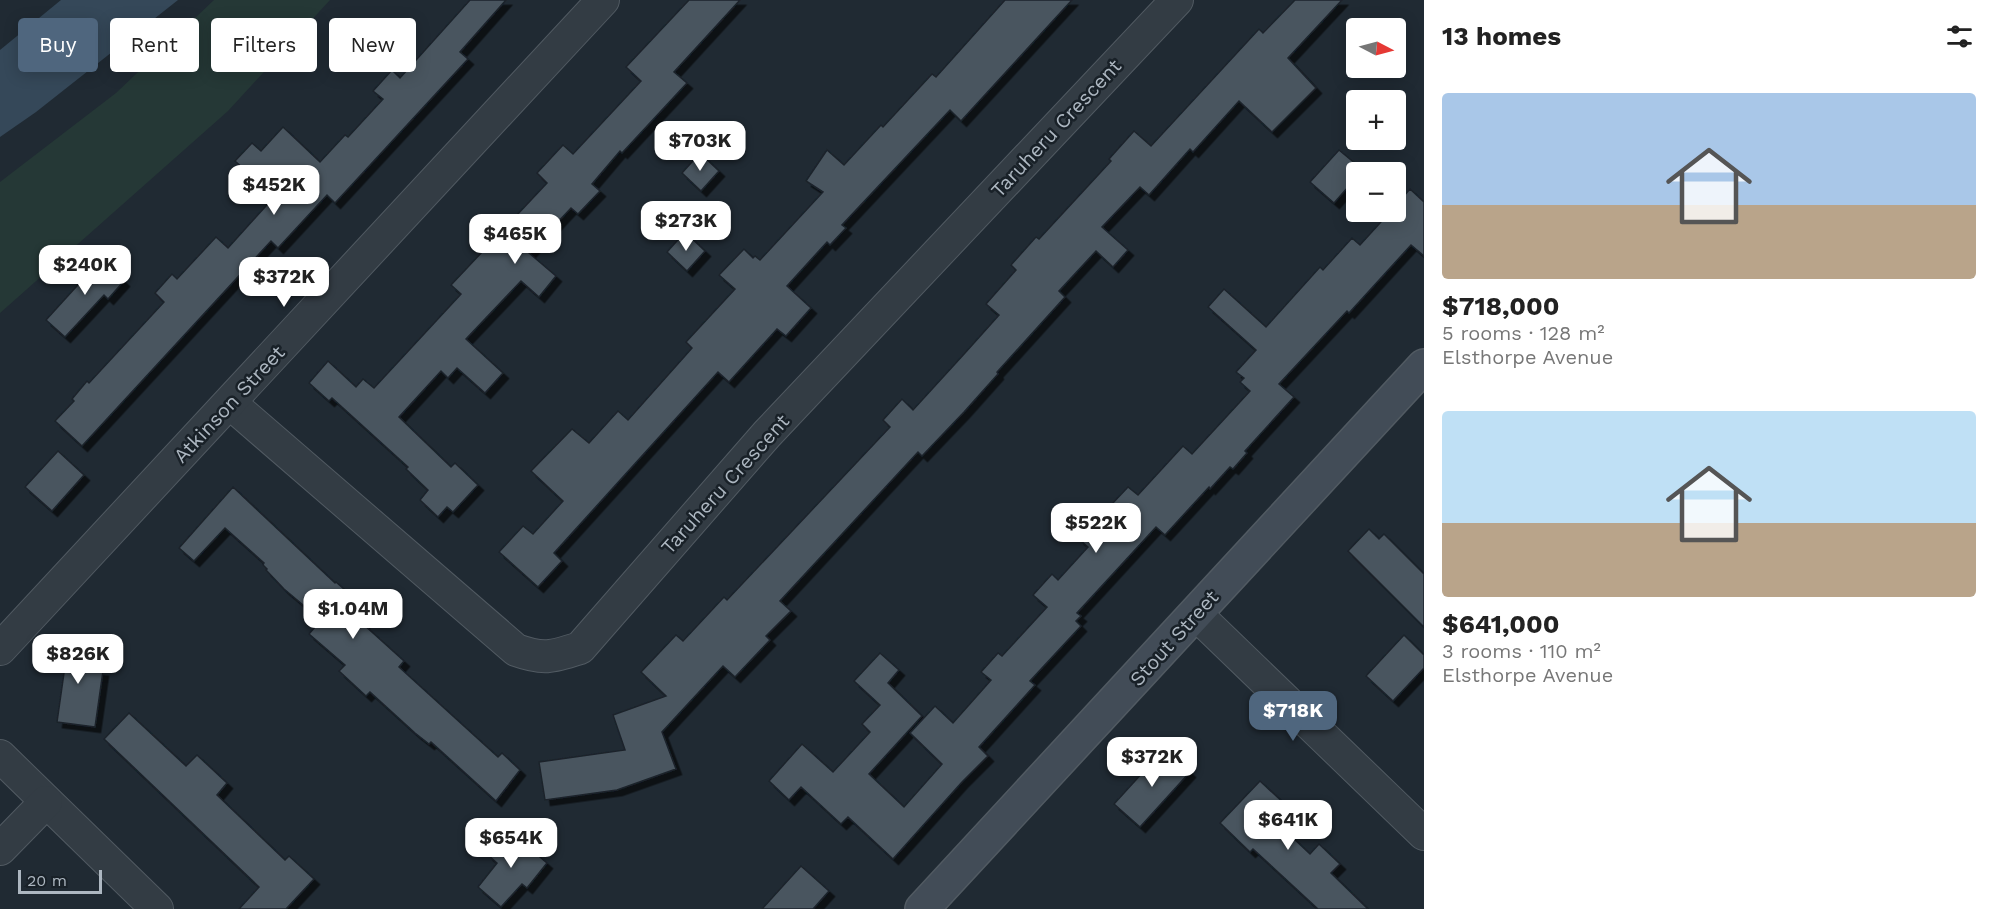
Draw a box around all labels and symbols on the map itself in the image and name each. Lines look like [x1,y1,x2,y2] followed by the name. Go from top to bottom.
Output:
[1346,18,1406,78] north arrow
[986,53,1127,202] street label: Taruheru Crescent
[658,121,742,172] pin: $703K
[232,165,316,216] pin: $452K
[644,201,728,252] pin: $273K
[473,214,557,265] pin: $465K
[43,245,127,296] pin: $240K
[242,257,326,308] pin: $372K
[168,340,290,468] street label: Atkinson Street
[656,409,795,559] street label: Taruheru Crescent
[1054,503,1138,554] pin: $522K
[1125,585,1224,691] street label: Stout Street
[304,589,402,640] pin: $1.04M
[36,634,120,685] pin: $826K
[1251,691,1335,742] pin: $718K
[1110,737,1194,788] pin: $372K
[1246,800,1330,851] pin: $641K
[469,818,553,869] pin: $654K
[18,867,102,894] scale bar

